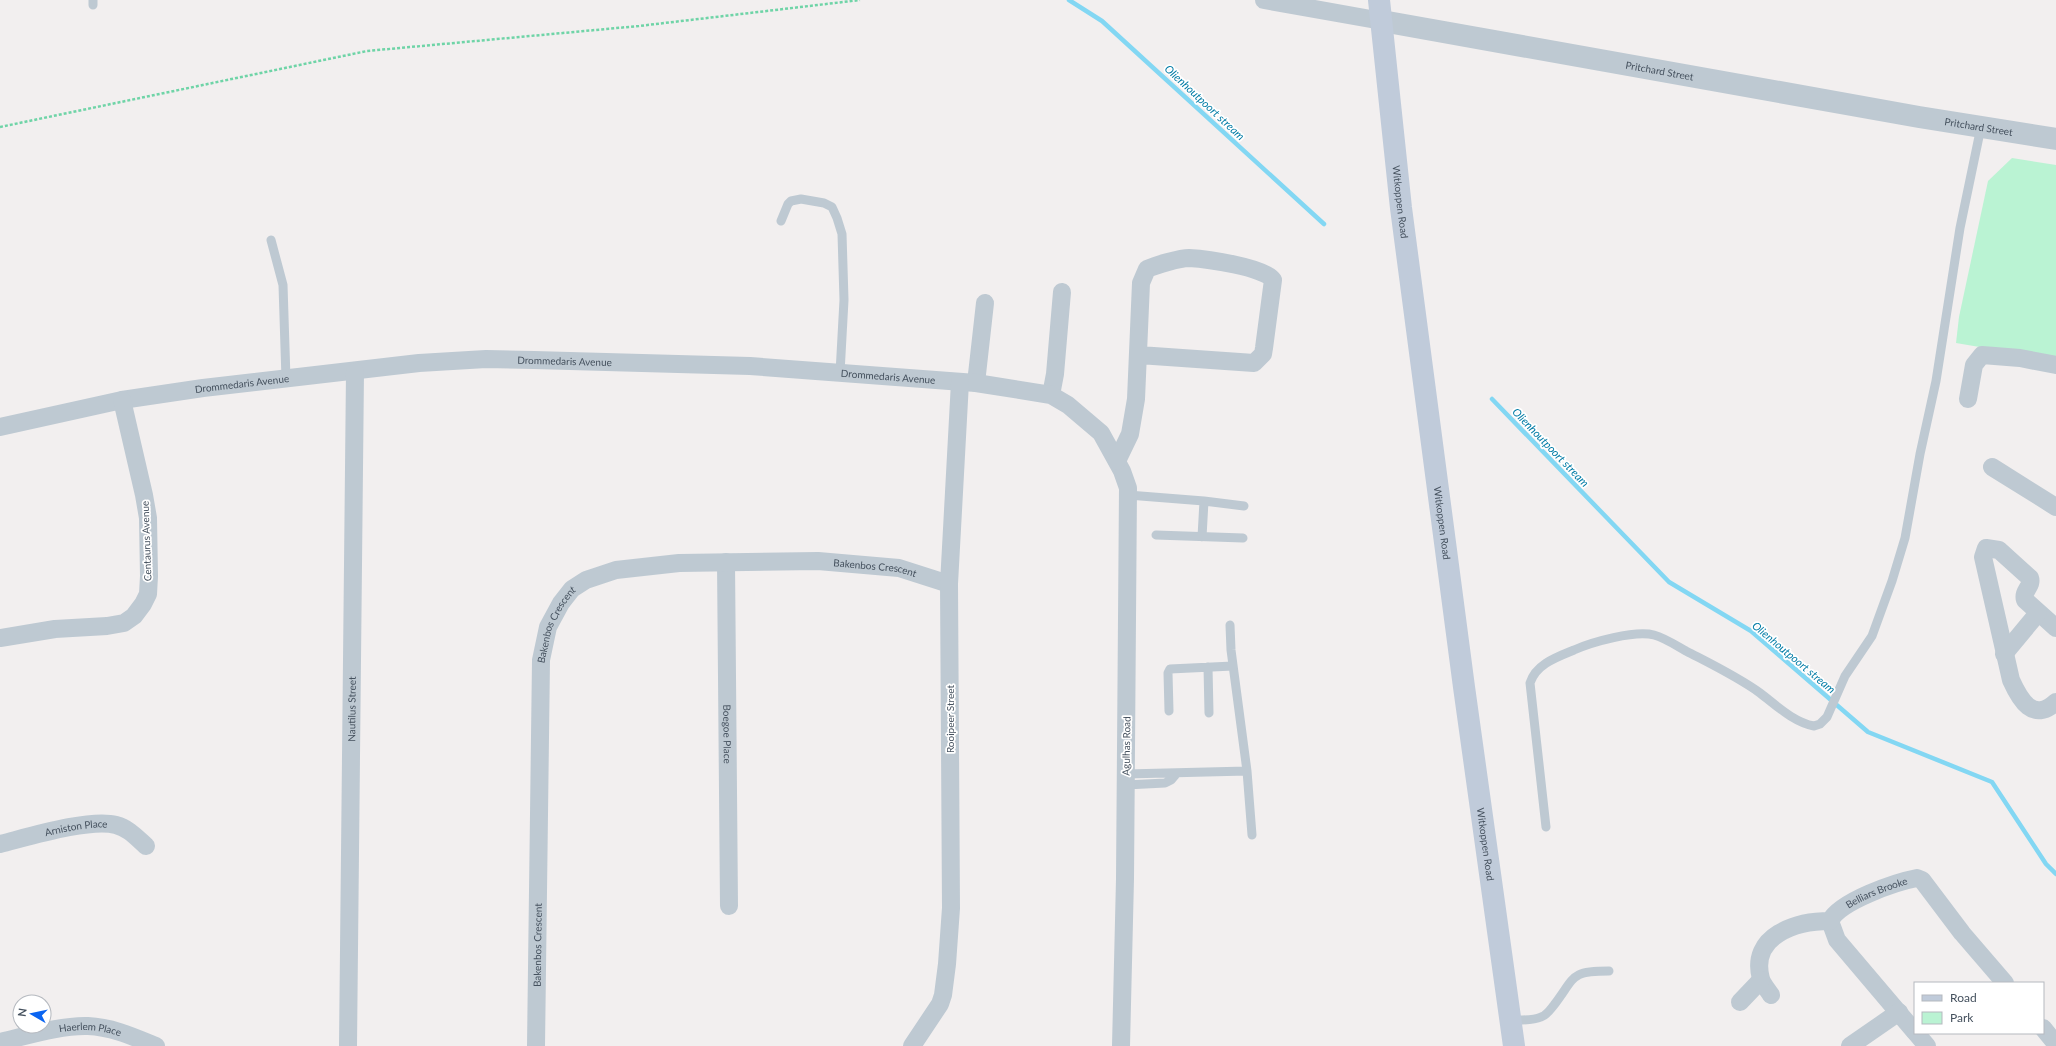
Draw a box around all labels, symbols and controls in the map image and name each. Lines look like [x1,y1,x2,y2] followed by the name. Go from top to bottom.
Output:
[1625,59,1695,83] street label: Pritchard Street
[1162,62,1248,143] water label: Olienhoutpoort stream
[1944,115,2014,138] street label: Pritchard Street
[1391,165,1411,239] street label: Witkoppen Road
[517,354,612,368] street label: Drommedaris Avenue
[840,367,936,386] street label: Drommedaris Avenue
[194,372,290,395] street label: Drommedaris Avenue
[1510,405,1592,489] water label: Olienhoutpoort stream
[1432,486,1453,560] street label: Witkoppen Road
[139,501,153,581] street label: Centaurus Avenue
[833,556,919,579] street label: Bakenbos Crescent
[534,583,577,664] street label: Bakenbos Crescent
[1750,618,1838,696] water label: Olienhoutpoort stream
[345,676,358,742] street label: Nautilus Street
[944,685,956,753] street label: Rooipeer Street
[721,704,734,764] street label: Boegoe Place
[1119,716,1133,776] street label: Agulhas Road
[1475,807,1497,882] street label: Witkoppen Road
[43,817,108,838] street label: Arniston Place
[1843,875,1909,911] street label: Belliars Brooke
[531,903,544,987] street label: Bakenbos Crescent
[1914,982,2044,1034] legend
[1950,990,1977,1005] text: Road
[12,994,52,1034] north arrow
[15,1007,29,1018] text: N
[1950,1010,1974,1025] text: Park
[58,1020,123,1038] street label: Haerlem Place

